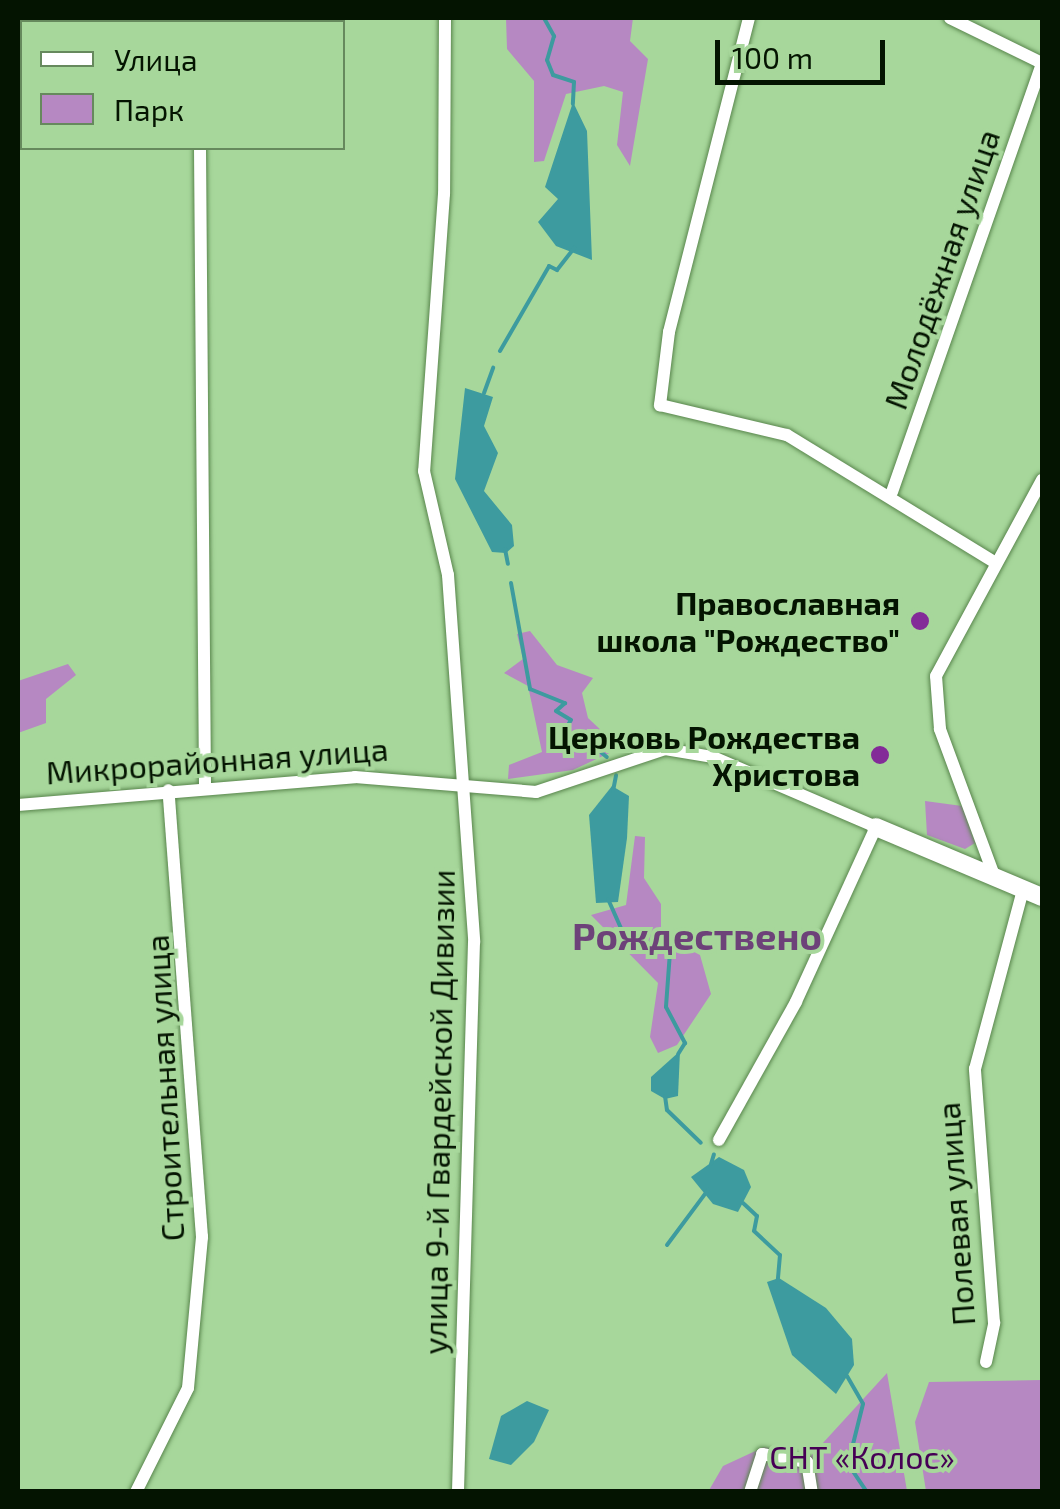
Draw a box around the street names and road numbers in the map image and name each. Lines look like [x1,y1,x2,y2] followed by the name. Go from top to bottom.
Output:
[875,124,1007,414] street label: Молодёжная улица
[45,729,389,791] street label: Микрорайонная улица
[415,869,461,1355] street label: улица 9-й Гвардейской Дивизии
[137,934,191,1242] street label: Строительная улица
[928,1101,982,1327] street label: Полевая улица

